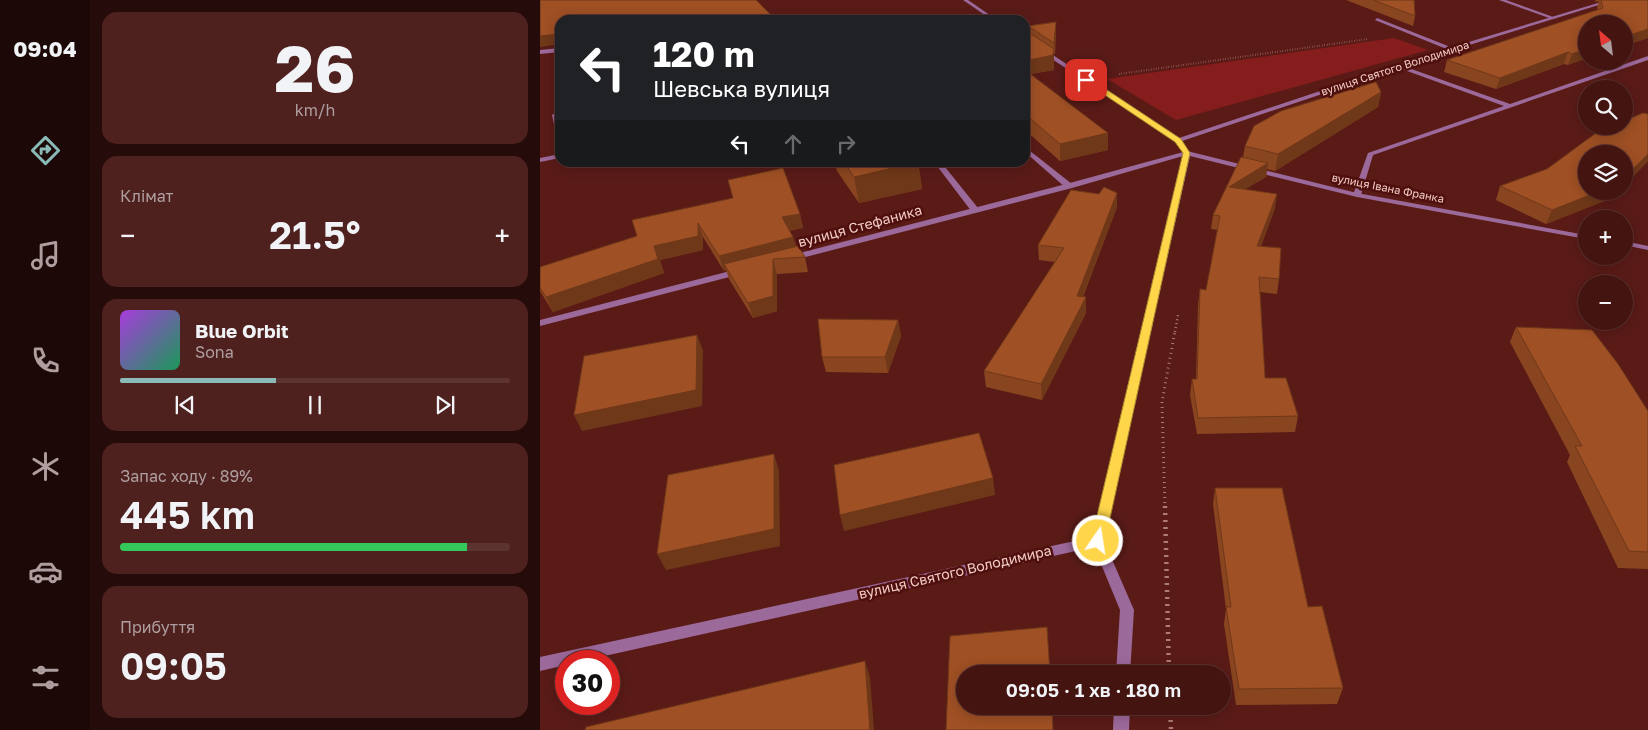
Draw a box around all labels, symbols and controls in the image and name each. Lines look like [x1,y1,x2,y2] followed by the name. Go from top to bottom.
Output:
[1578,15,1632,70] north arrow
[1578,15,1633,330] map controls
[275,28,355,106] text: 26
[653,33,755,75] text: 120 m
[13,35,77,62] text: 09:04
[570,35,635,100] icon: left
[1319,37,1471,98] street label: вулиця Святого Володимира
[1065,59,1107,101] pin
[1072,66,1100,94] icon: arrive
[653,75,830,102] text: Шевська вулиця
[1578,80,1633,135] button: search
[295,100,335,120] text: km/h
[726,130,754,158] icon: left
[779,130,807,158] icon: ahead
[832,130,860,158] icon: right
[28,133,63,168] icon: directions
[1578,145,1633,200] button: layers
[1331,170,1445,205] street label: вулиця Івана Франка
[120,186,173,206] text: Клімат
[796,201,924,250] street label: вулиця Стефаника
[1578,210,1633,265] button: +
[269,212,361,257] text: 21.5°
[120,219,135,252] text: −
[495,219,510,252] text: +
[28,238,63,273] icon: music
[1578,275,1633,330] button: −
[195,319,289,342] text: Blue Orbit
[195,342,234,362] text: Sona
[28,343,63,378] icon: phone
[171,391,199,419] icon: previous
[301,391,329,419] icon: pause
[431,391,459,419] icon: next
[28,449,63,484] icon: climate
[120,466,253,486] text: Запас ходу · 89%
[120,492,255,537] text: 445 km
[1071,514,1123,566] position arrow
[857,541,1053,602] street label: вулиця Святого Володимира
[28,554,63,589] icon: car
[120,617,195,637] text: Прибуття
[120,643,227,688] text: 09:05
[555,650,620,715] speed limit sign: 30
[28,660,63,695] icon: filters
[1006,678,1181,701] text: 09:05 · 1 хв · 180 m

